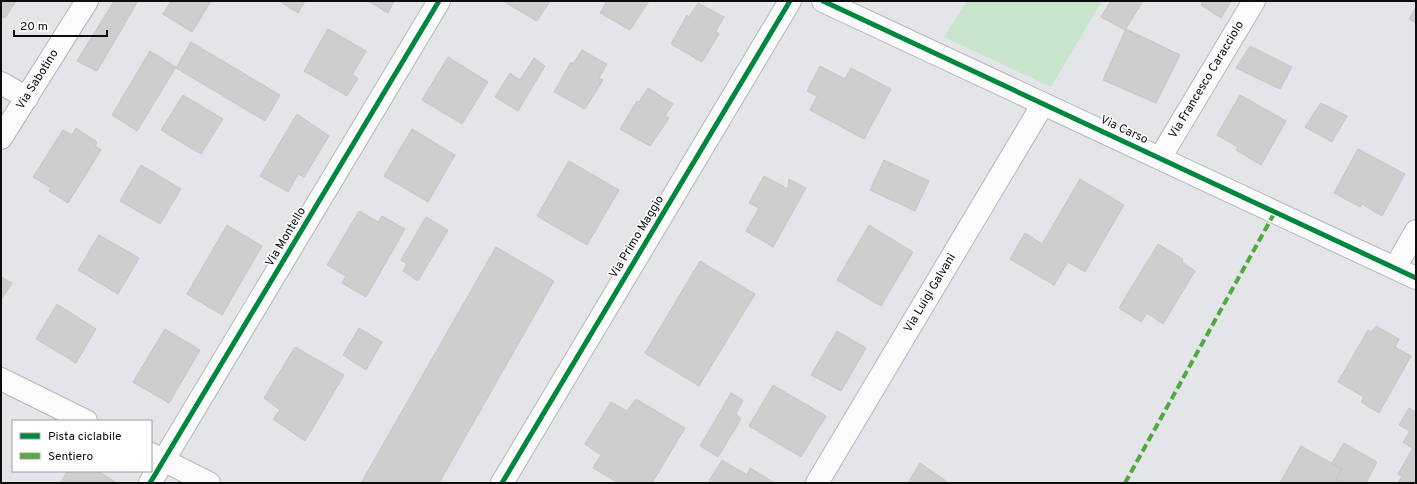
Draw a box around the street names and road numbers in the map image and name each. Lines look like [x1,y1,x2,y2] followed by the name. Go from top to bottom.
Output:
[1165,18,1248,142] street label: Via Francesco Caracciolo
[13,46,63,113] street label: Via Sabotino
[1098,112,1151,148] street label: Via Carso
[606,192,668,281] street label: Via Primo Maggio
[262,204,310,270] street label: Via Montello
[900,251,960,336] street label: Via Luigi Galvani

